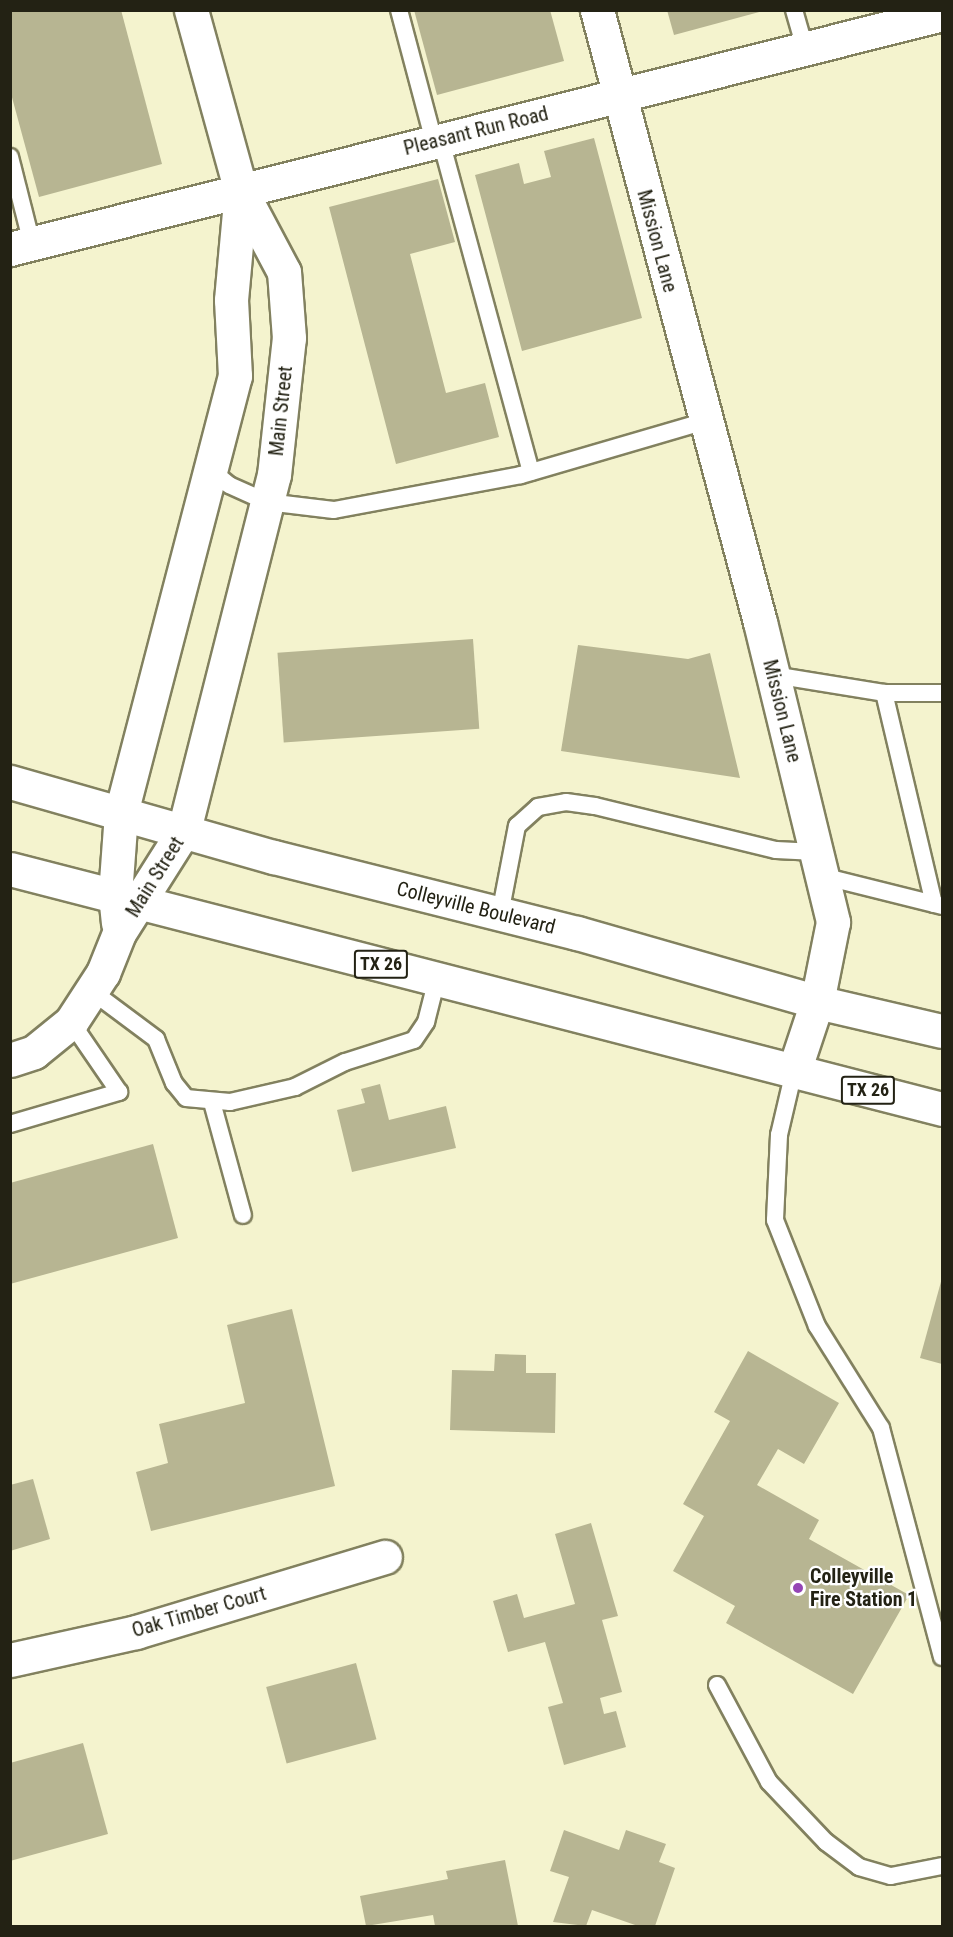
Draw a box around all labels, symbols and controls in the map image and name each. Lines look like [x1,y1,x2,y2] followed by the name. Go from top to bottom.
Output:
[401,101,551,161] street label: Pleasant Run Road
[632,187,682,295] street label: Mission Lane
[264,365,298,457] street label: Main Street
[758,657,806,765] street label: Mission Lane
[121,832,189,922] street label: Main Street
[394,877,558,939] street label: Colleyville Boulevard
[352,949,410,979] road number: TX 26
[840,1075,896,1105] road number: TX 26
[810,1564,917,1611] place label: Colleyville Fire Station 1
[129,1581,269,1643] street label: Oak Timber Court
[791,1581,805,1595] marker: Colleyville Fire Station 1

